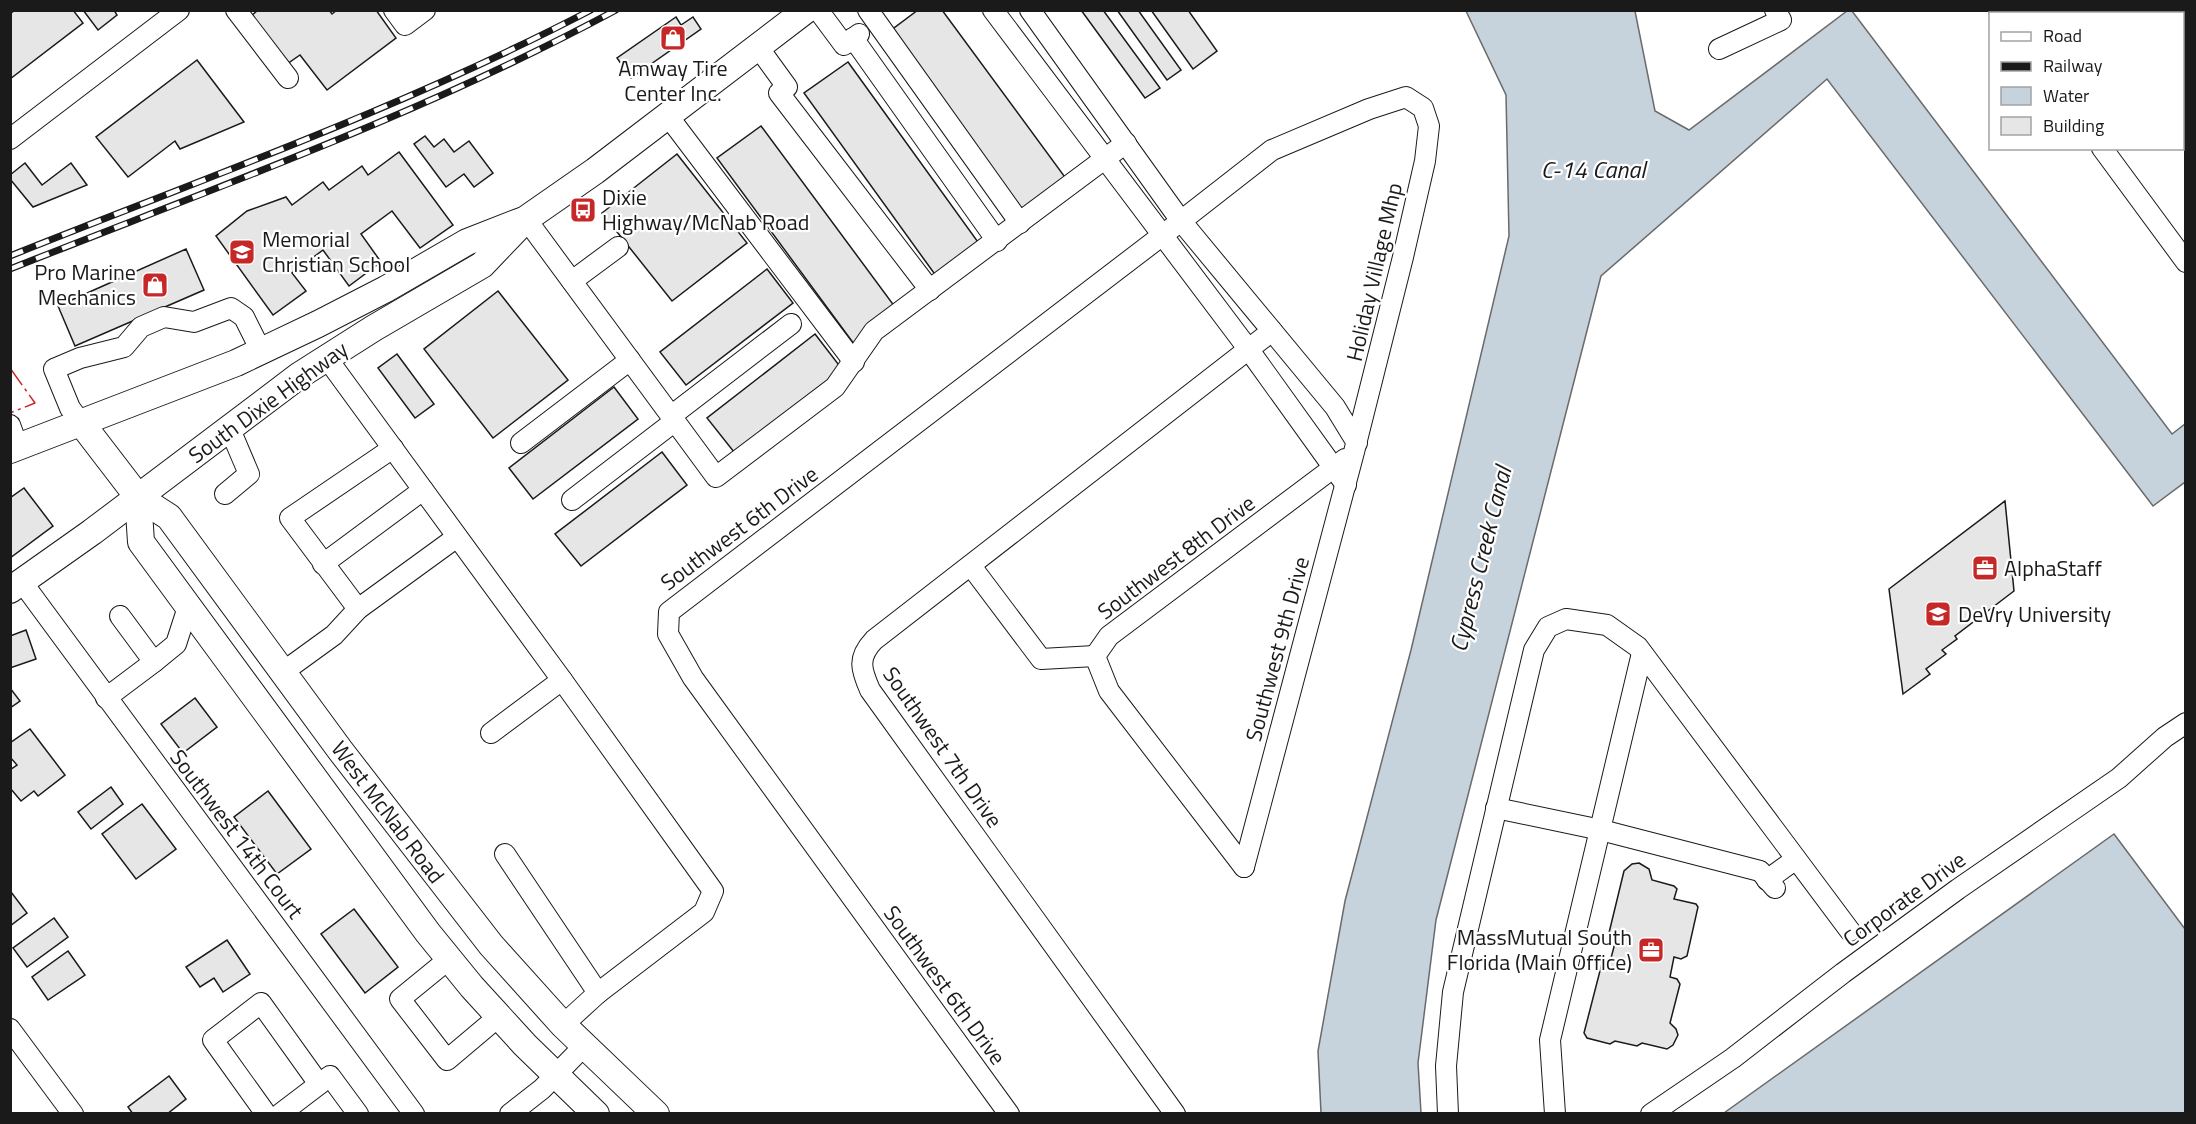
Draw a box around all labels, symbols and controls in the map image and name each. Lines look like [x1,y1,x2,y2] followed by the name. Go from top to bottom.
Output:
[1989,12,2184,150] legend
[2043,22,2082,49] text: Road
[658,23,688,53] shop icon: Amway Tire Center Inc.
[618,51,728,110] place label: Amway Tire Center Inc.
[2043,52,2103,79] text: Railway
[2043,82,2089,109] text: Water
[2043,112,2104,139] text: Building
[1541,151,1648,187] water label: C-14 Canal
[1337,179,1411,365] street label: Holiday Village Mhp
[602,180,809,239] place label: Dixie Highway/McNab Road
[568,195,598,225] bus stop icon: Dixie Highway/McNab Road
[262,222,410,281] place label: Memorial Christian School
[227,237,257,267] school or university icon: Memorial Christian School
[34,255,136,314] place label: Pro Marine Mechanics
[140,270,170,300] shop icon: Pro Marine Mechanics
[181,332,355,472] street label: South Dixie Highway
[653,457,825,599] street label: Southwest 6th Drive
[1440,460,1521,655] water label: Cypress Creek Canal
[1090,486,1262,628] street label: Southwest 8th Drive
[2004,551,2102,585] place label: AlphaStaff
[1236,553,1318,745] street label: Southwest 9th Drive
[1970,553,2000,583] office icon: AlphaStaff
[1958,597,2112,631] place label: DeVry University
[1923,599,1953,629] school or university icon: DeVry University
[875,659,1011,835] street label: Southwest 7th Drive
[323,734,453,890] street label: West McNab Road
[162,742,312,926] street label: Southwest 14th Court
[1836,843,1972,955] street label: Corporate Drive
[875,898,1015,1072] street label: Southwest 6th Drive
[1447,920,1632,979] place label: MassMutual South Florida (Main Office)
[1636,935,1666,965] office icon: MassMutual South Florida (Main Office)

